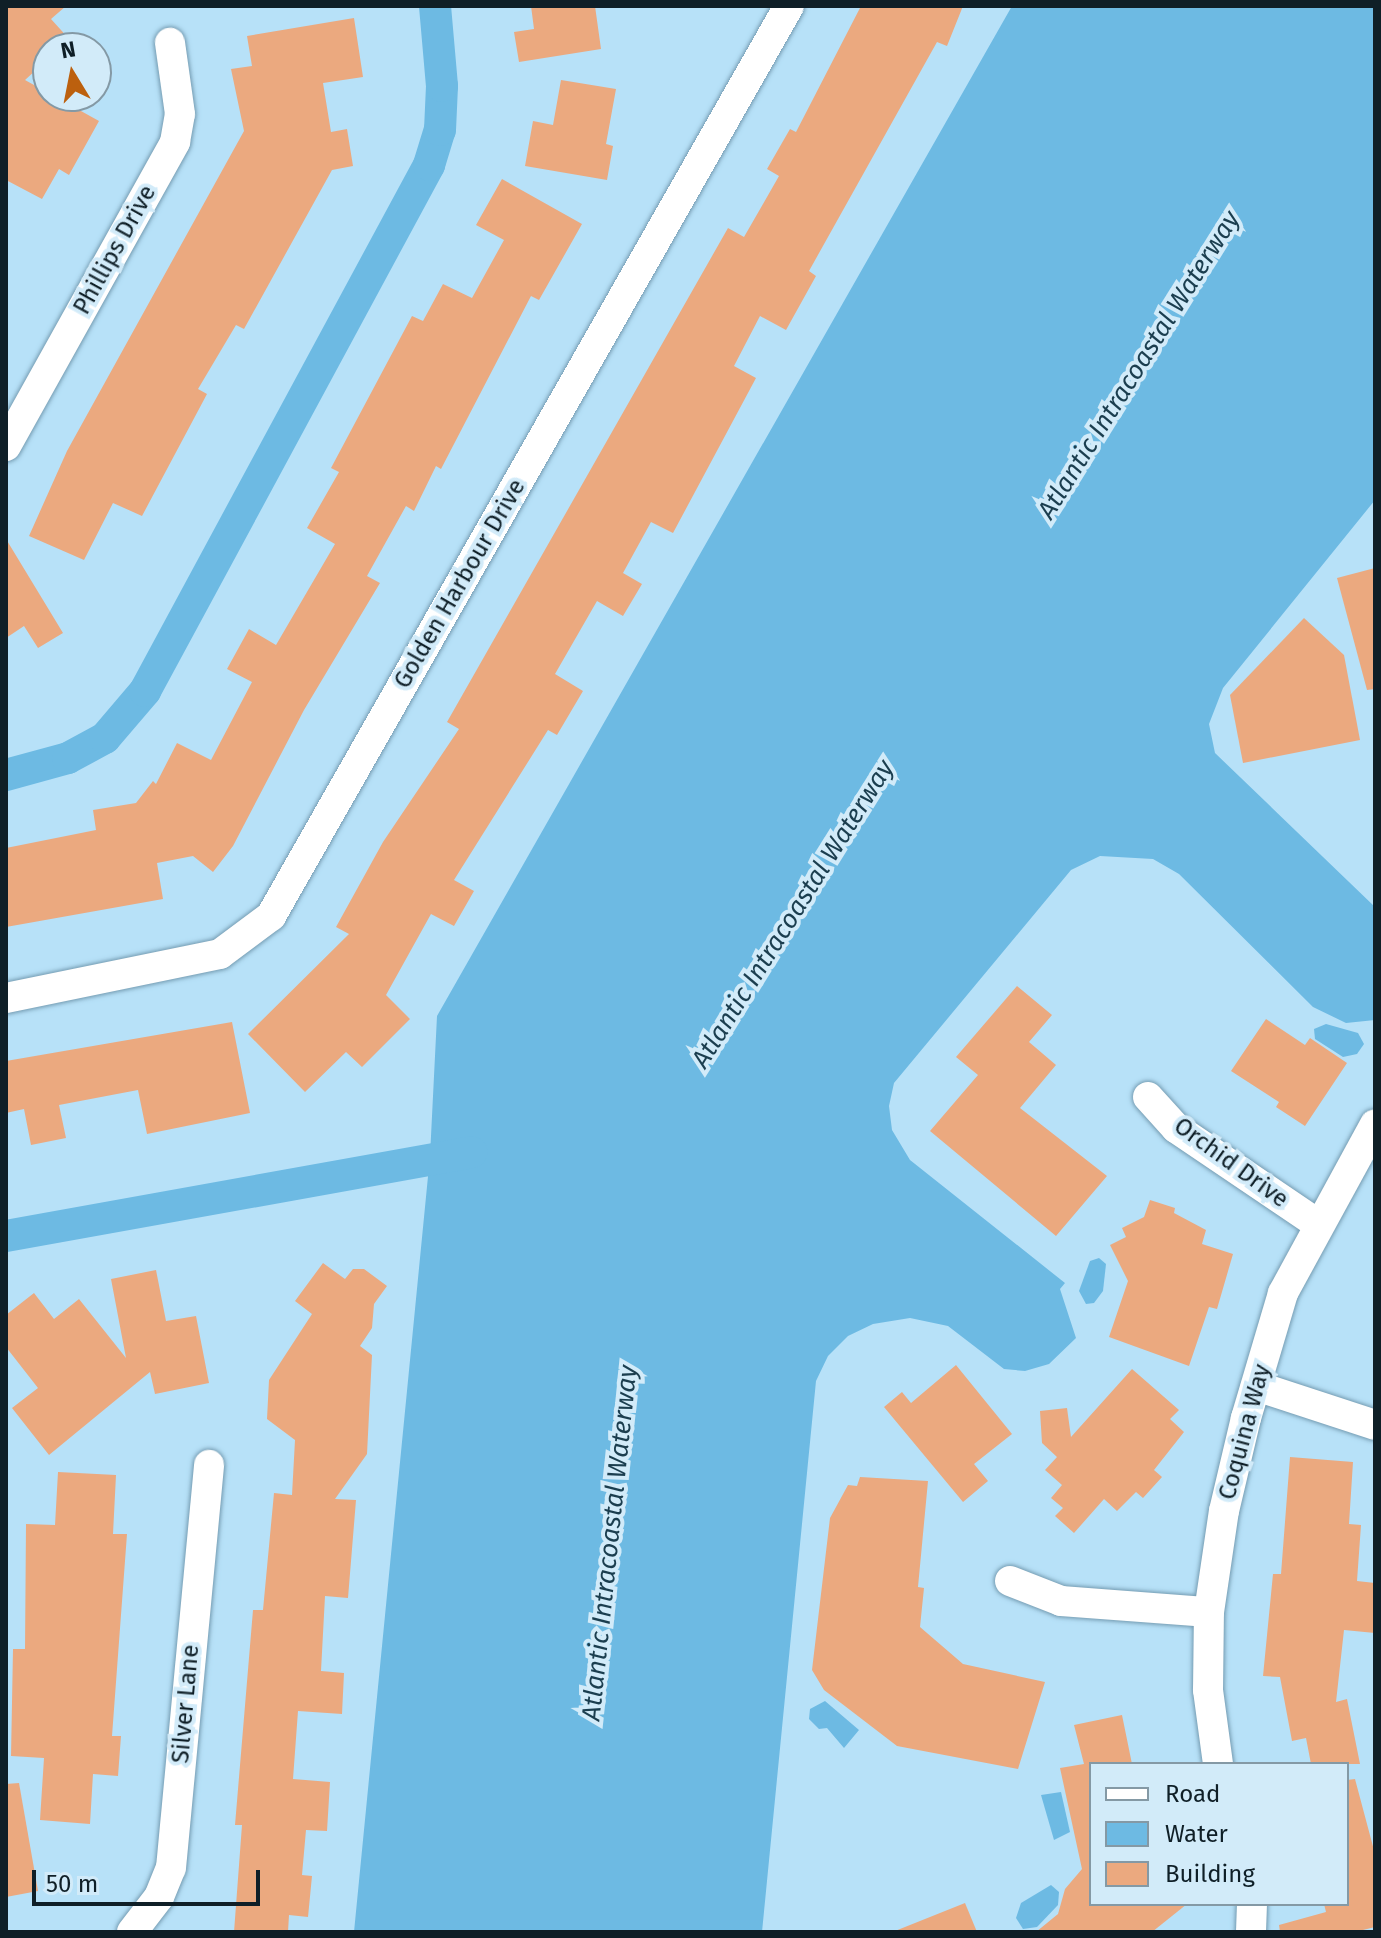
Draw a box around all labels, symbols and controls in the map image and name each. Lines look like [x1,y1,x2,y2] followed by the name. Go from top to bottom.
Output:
[32,32,112,112] north arrow
[59,35,78,64] text: N
[68,180,162,320] street label: Phillips Drive
[1031,205,1247,525] water label: Atlantic Intracoastal Waterway
[388,474,532,694] street label: Golden Harbour Drive
[685,754,901,1074] water label: Atlantic Intracoastal Waterway
[1168,1112,1294,1214] street label: Orchid Drive
[1213,1361,1277,1503] street label: Coquina Way
[576,1364,644,1722] water label: Atlantic Intracoastal Waterway
[166,1643,206,1765] street label: Silver Lane
[1089,1762,1349,1906] legend
[1165,1780,1220,1808] text: Road
[1165,1820,1228,1848] text: Water
[36,1854,264,1904] scale bar
[1165,1860,1255,1888] text: Building
[46,1870,98,1898] text: 50 m

